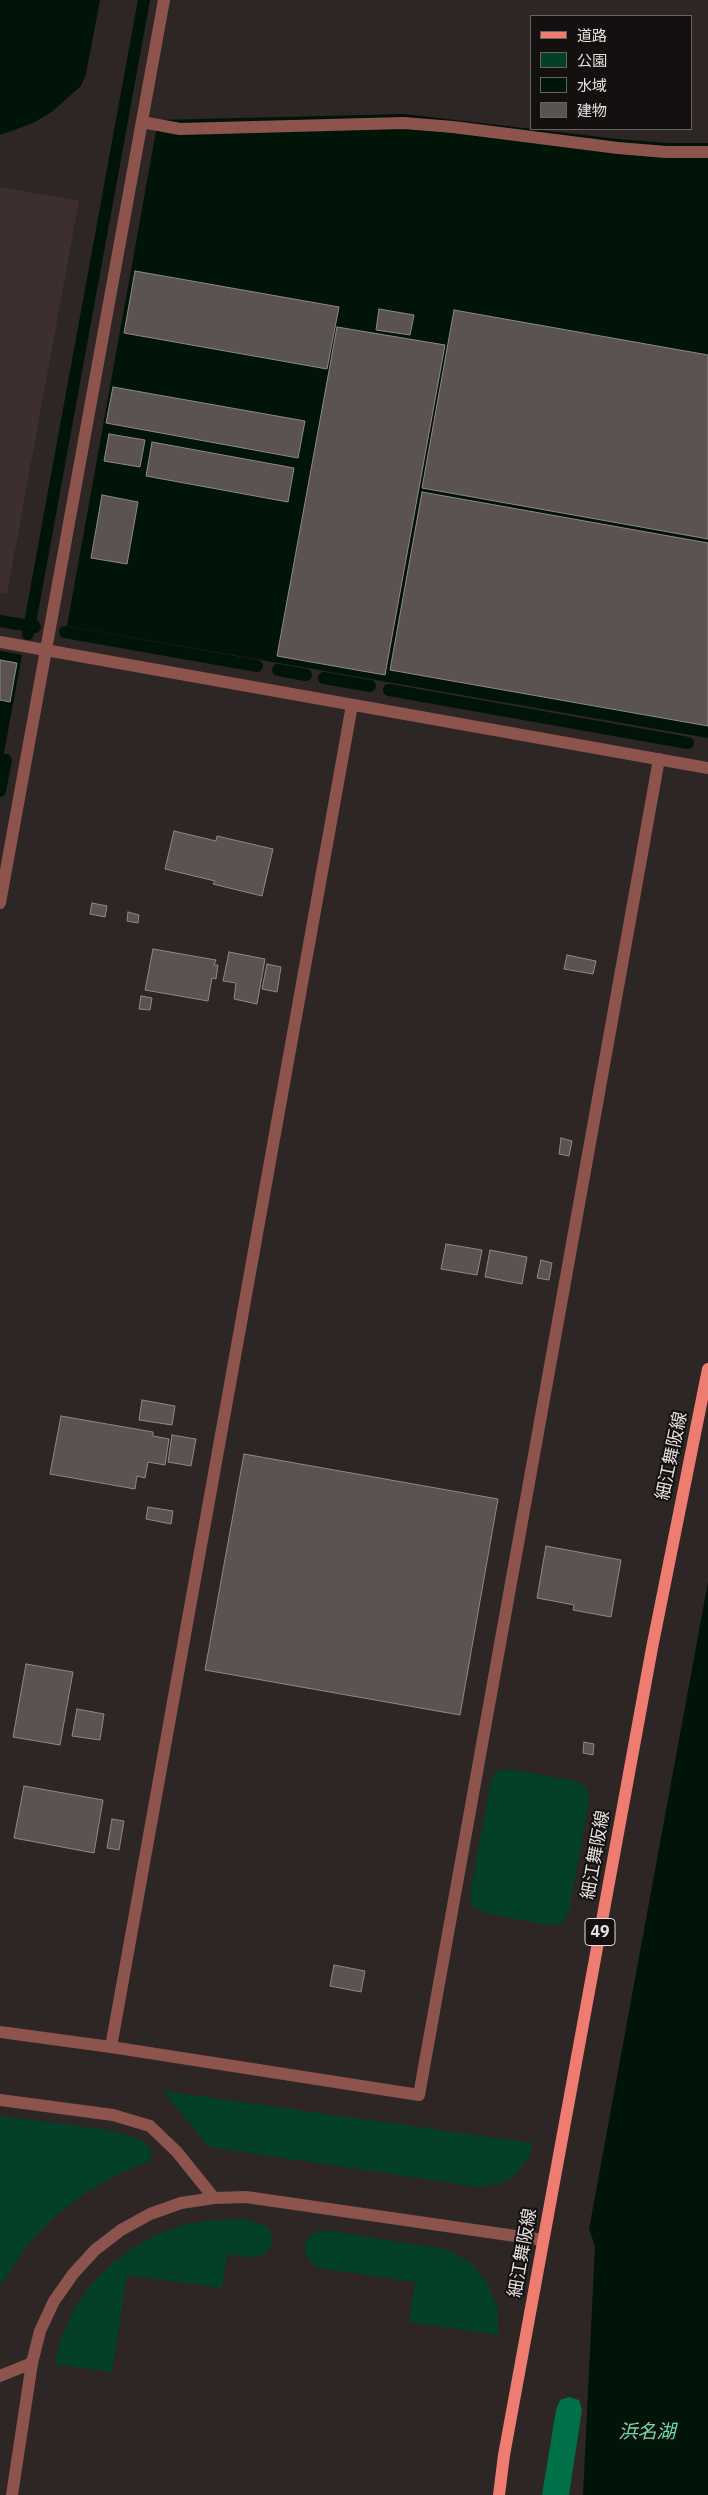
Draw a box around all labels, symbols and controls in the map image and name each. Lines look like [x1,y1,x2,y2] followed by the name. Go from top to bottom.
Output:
[530,15,693,130] legend
[577,26,607,45] text: 道路
[577,51,607,70] text: 公園
[577,76,607,95] text: 水域
[577,101,607,120] text: 建物
[652,1410,692,1502] street label: 細江舞阪線
[578,1809,614,1901] street label: 細江舞阪線
[585,1918,615,1945] road number: 49
[505,2207,541,2299] street label: 細江舞阪線
[619,2422,675,2444] water label: 浜名湖

